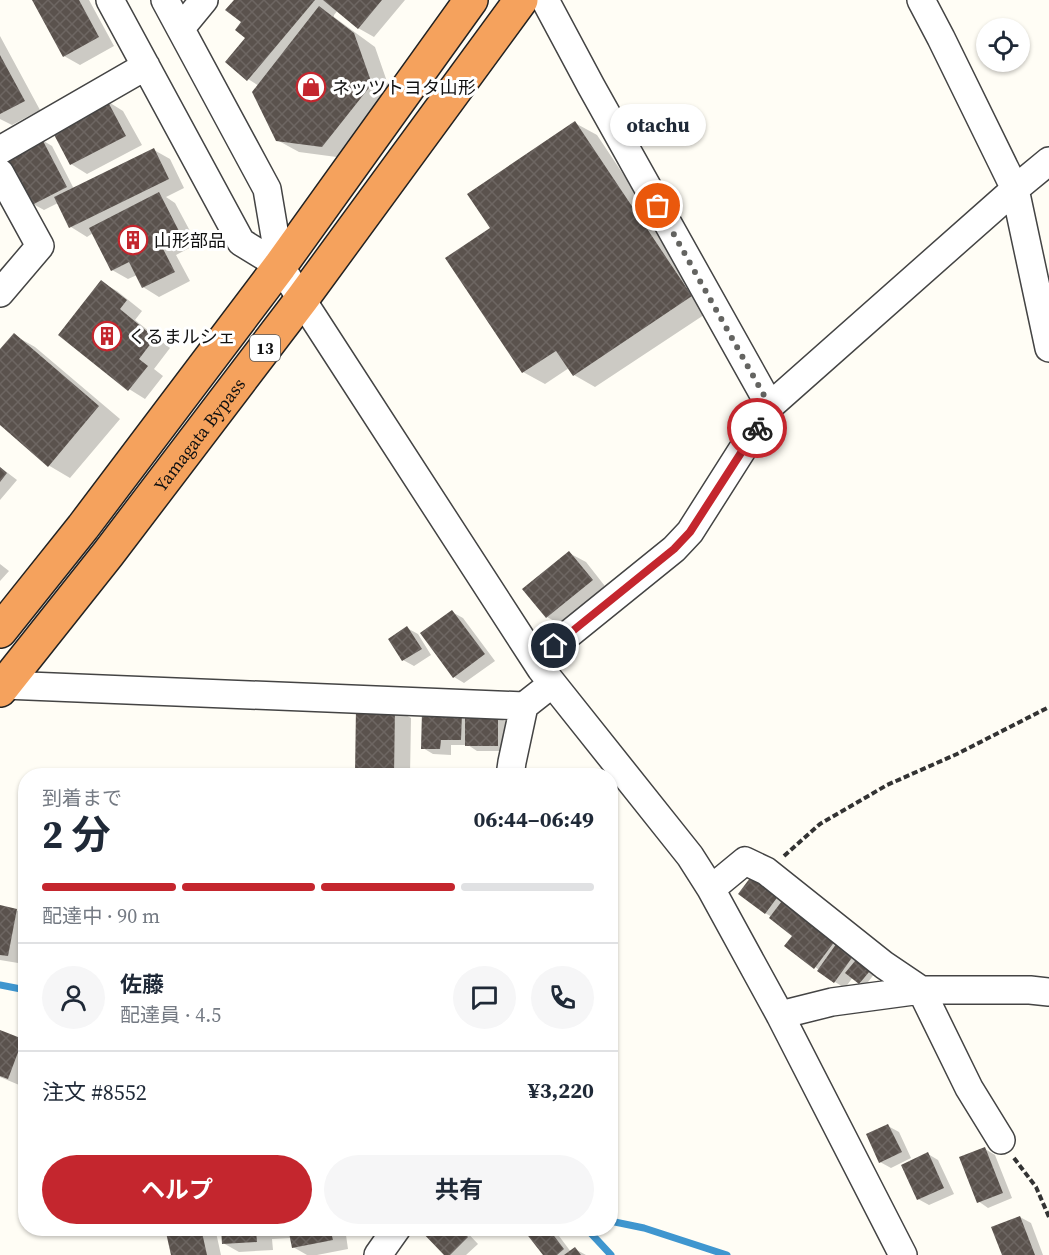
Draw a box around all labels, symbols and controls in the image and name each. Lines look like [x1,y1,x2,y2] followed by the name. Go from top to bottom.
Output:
[976,18,1030,72] map controls
[976,18,1030,72] button: locate
[295,71,327,103] shop icon: ネッツトヨタ山形
[332,75,476,100] place label: ネッツトヨタ山形
[610,104,706,146] callout: otachu
[626,111,690,139] text: otachu
[632,180,683,231] pin
[641,189,674,222] icon: bag
[117,224,149,256] building icon: 山形部品
[154,228,226,253] place label: 山形部品
[91,320,123,352] building icon: くるまルシェ
[128,324,236,349] place label: くるまルシェ
[250,335,280,361] road number: 13
[148,372,251,497] street label: Yamagata Bypass
[727,398,787,458] courier
[741,412,774,445] icon: bike
[528,620,579,671] pin
[537,629,570,662] icon: home
[42,784,122,812] text: 到着まで
[474,804,594,834] text: 06:44–06:49
[42,808,110,861] text: 2 分
[42,902,160,930] text: 配達中 · 90 m
[42,966,105,1029] button: person
[453,966,516,1029] button: chat
[531,966,594,1029] button: phone
[120,969,164,999] text: 佐藤
[120,1001,221,1029] text: 配達員 · 4.5
[528,1075,594,1105] text: ¥3,220
[42,1077,147,1107] text: 注文 #8552
[42,1155,312,1224] button: ヘルプ
[324,1155,594,1224] button: 共有

